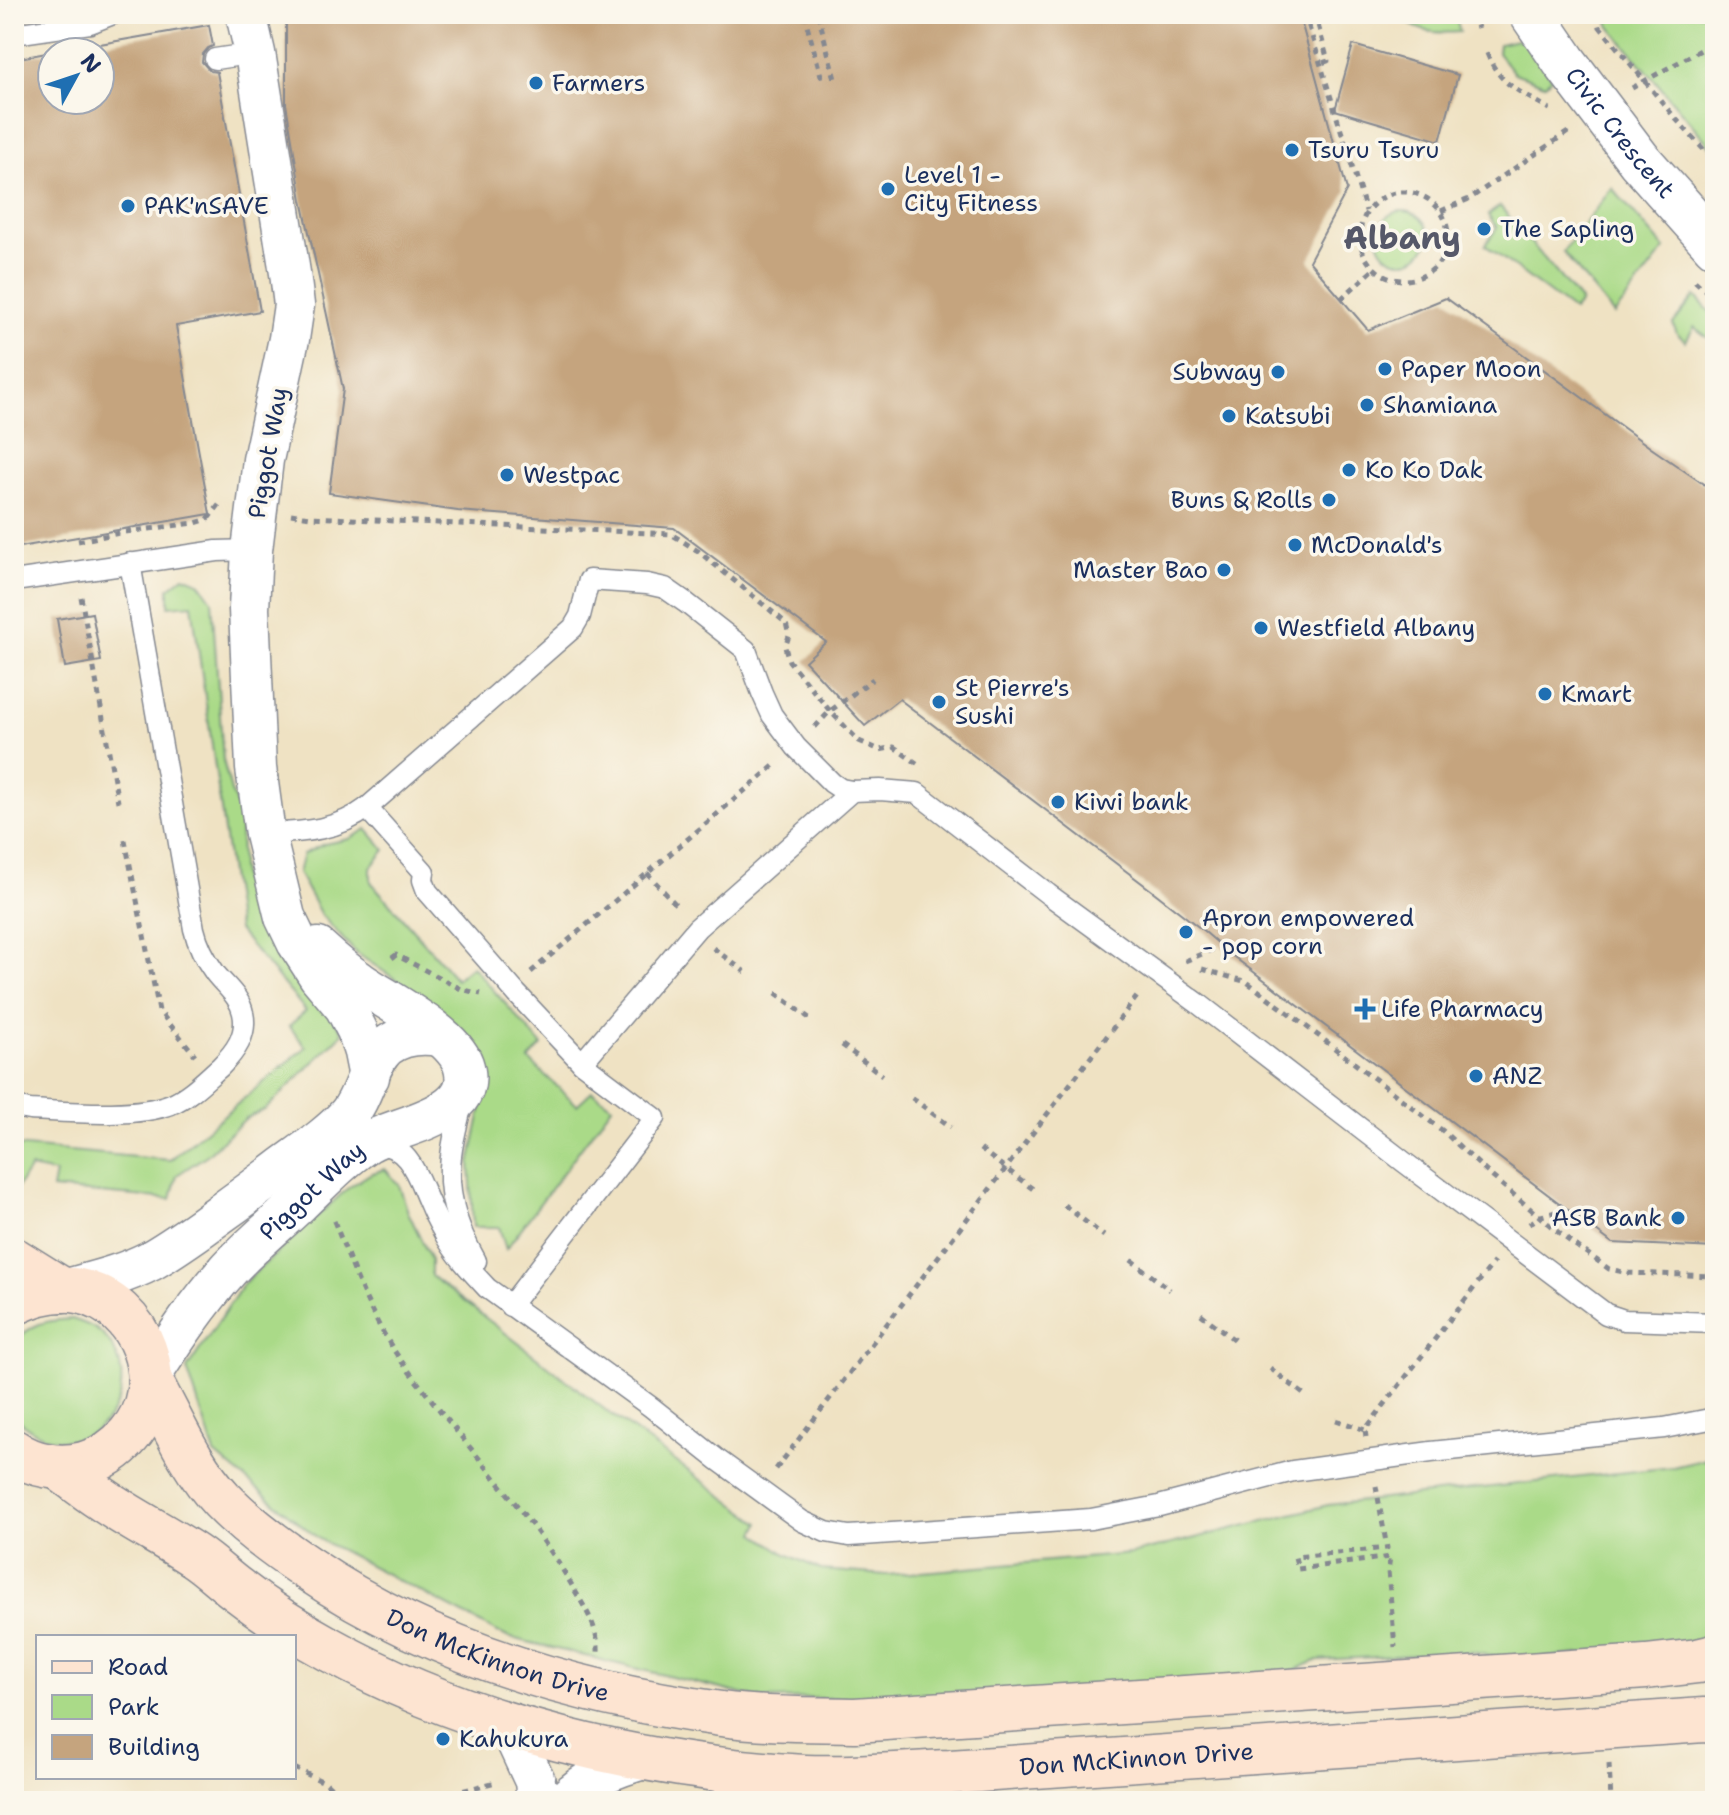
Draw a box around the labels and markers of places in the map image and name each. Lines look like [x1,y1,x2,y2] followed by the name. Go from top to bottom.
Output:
[552,67,645,99] place label: Farmers
[527,74,545,92] marker: Farmers
[1308,134,1439,166] place label: Tsuru Tsuru
[1283,141,1301,159] marker: Tsuru Tsuru
[904,159,1038,219] place label: Level 1 - City Fitness
[879,180,897,198] marker: Level 1 - City Fitness
[144,190,269,222] place label: PAK'nSAVE
[119,197,137,215] marker: PAK'nSAVE
[1500,213,1634,245] place label: The Sapling
[1475,220,1493,238] marker: The Sapling
[1401,353,1541,385] place label: Paper Moon
[1173,356,1262,388] place label: Subway
[1376,360,1394,378] marker: Paper Moon
[1269,363,1287,381] marker: Subway
[1383,389,1497,421] place label: Shamiana
[1358,396,1376,414] marker: Shamiana
[1245,400,1331,432] place label: Katsubi
[1220,407,1238,425] marker: Katsubi
[1365,454,1483,486] place label: Ko Ko Dak
[523,459,620,491] place label: Westpac
[1340,461,1358,479] marker: Ko Ko Dak
[498,466,516,484] marker: Westpac
[1171,484,1313,516] place label: Buns & Rolls
[1320,491,1338,509] marker: Buns & Rolls
[1311,529,1443,561] place label: McDonald's
[1286,536,1304,554] marker: McDonald's
[1073,554,1208,586] place label: Master Bao
[1215,561,1233,579] marker: Master Bao
[1277,612,1475,644] place label: Westfield Albany
[1252,619,1270,637] marker: Westfield Albany
[955,672,1070,732] place label: St Pierre's Sushi
[1561,678,1632,710] place label: Kmart
[1536,685,1554,703] marker: Kmart
[930,693,948,711] marker: St Pierre's Sushi
[1074,786,1189,818] place label: Kiwi bank
[1049,793,1067,811] marker: Kiwi bank
[1202,902,1414,962] place label: Apron empowered - pop corn
[1177,923,1195,941] marker: Apron empowered - pop corn
[1381,993,1544,1025] place label: Life Pharmacy
[1356,1000,1374,1018] marker: Life Pharmacy
[1492,1060,1542,1092] place label: ANZ
[1467,1067,1485,1085] marker: ANZ
[1552,1202,1662,1234] place label: ASB Bank
[1669,1209,1687,1227] marker: ASB Bank
[459,1723,569,1755] place label: Kahukura
[434,1730,452,1748] marker: Kahukura

